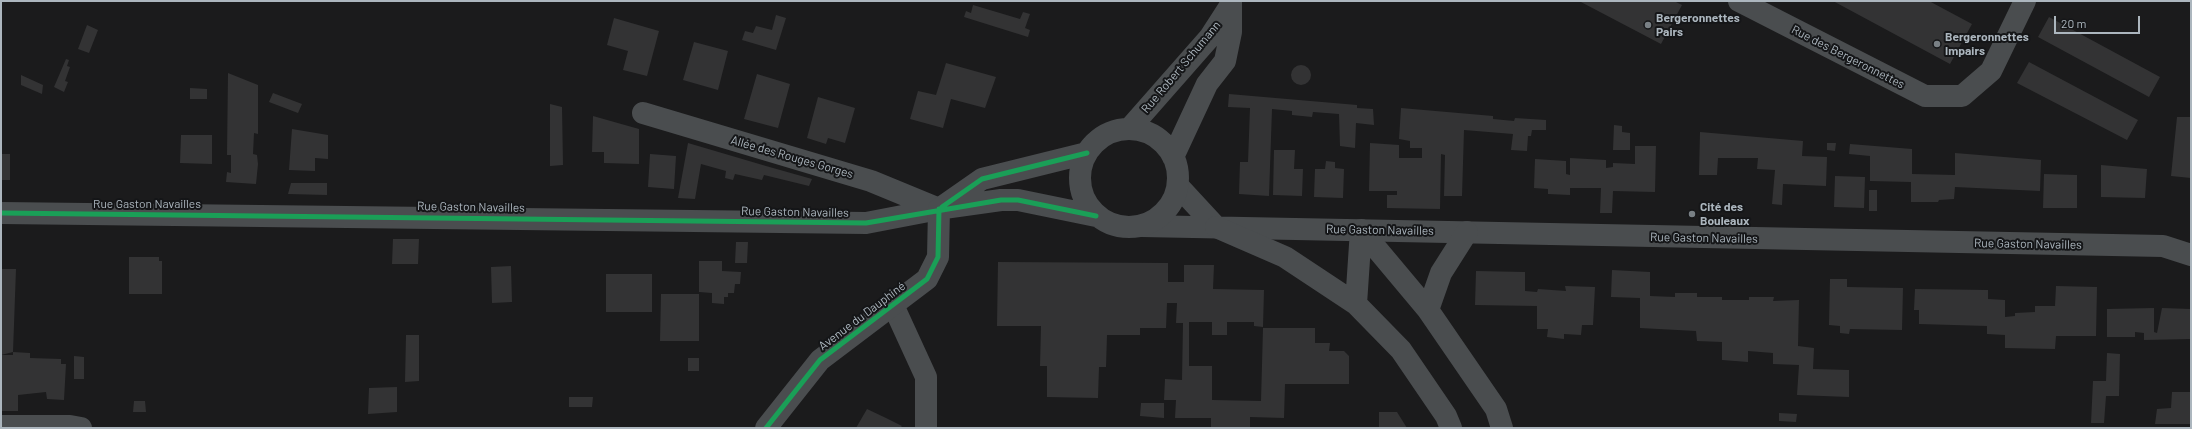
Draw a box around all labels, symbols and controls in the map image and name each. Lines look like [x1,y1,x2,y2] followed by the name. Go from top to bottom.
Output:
[2056,8,2142,34] scale bar
[1656,11,1740,39] place label: Bergeronnettes Pairs
[2061,16,2087,30] text: 20 m
[1138,18,1224,116] street label: Rue Robert Schumann
[1643,20,1653,30] marker: Bergeronnettes Pairs
[1789,22,1907,92] street label: Rue des Bergeronnettes
[1945,30,2029,58] place label: Bergeronnettes Impairs
[1932,39,1942,49] marker: Bergeronnettes Impairs
[729,133,855,181] street label: Allée des Rouges Gorges
[93,197,201,211] street label: Rue Gaston Navailles
[417,199,525,215] street label: Rue Gaston Navailles
[1700,200,1749,228] place label: Cité des Bouleaux
[741,204,849,220] street label: Rue Gaston Navailles
[1687,209,1697,219] marker: Cité des Bouleaux
[1326,222,1434,238] street label: Rue Gaston Navailles
[1650,230,1758,246] street label: Rue Gaston Navailles
[1974,236,2082,252] street label: Rue Gaston Navailles
[816,279,908,353] street label: Avenue du Dauphiné

